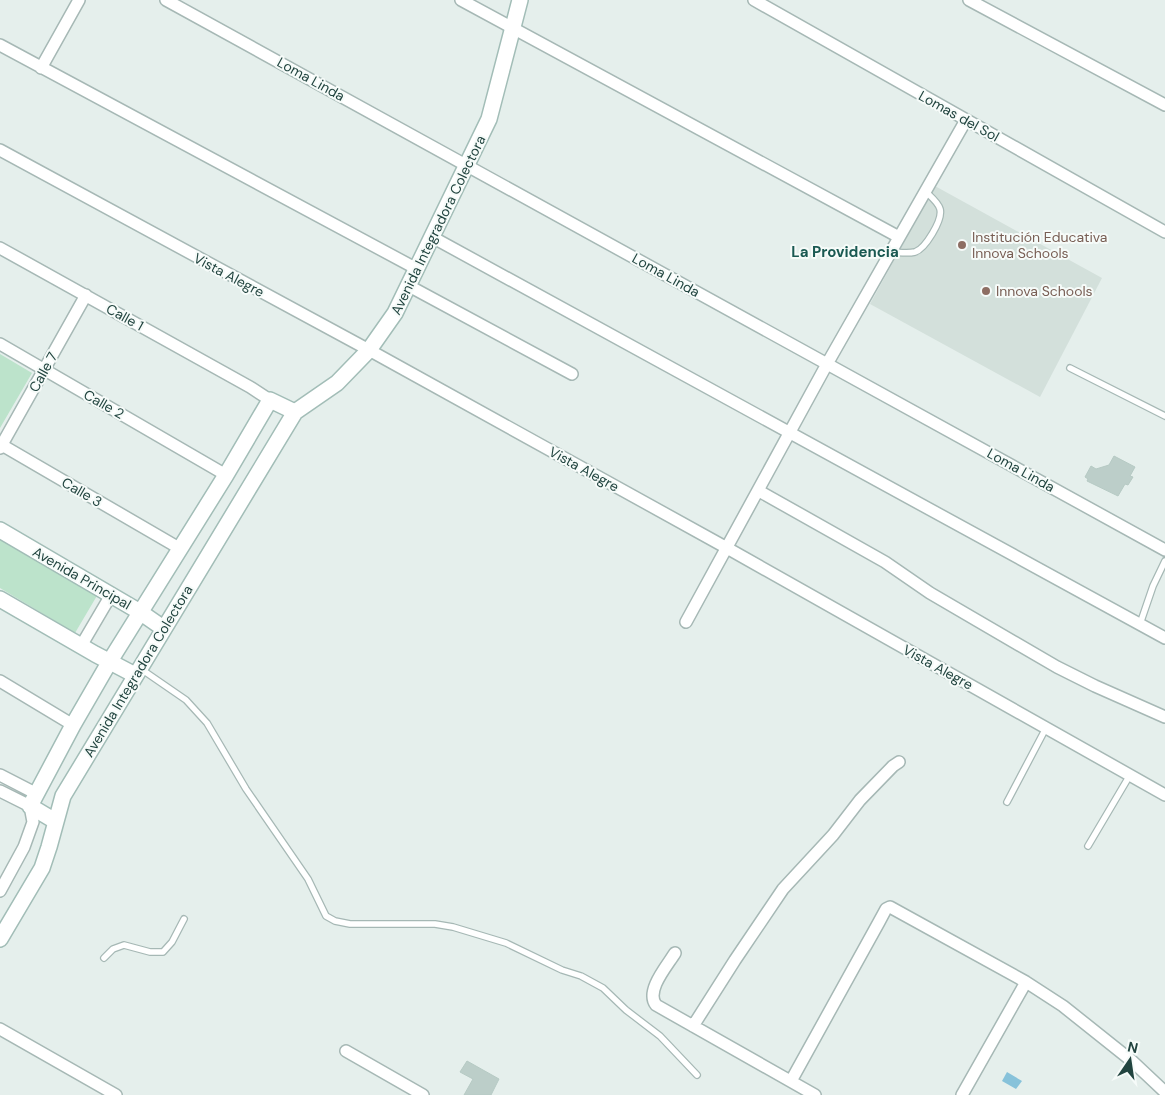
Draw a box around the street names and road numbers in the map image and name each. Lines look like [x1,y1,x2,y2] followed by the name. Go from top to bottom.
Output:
[274,53,348,105] street label: Loma Linda
[916,86,1002,146] street label: Lomas del Sol
[387,132,489,318] street label: Avenida Integradora Colectora
[191,249,267,301] street label: Vista Alegre
[629,249,703,301] street label: Loma Linda
[103,299,147,335] street label: Calle 1
[25,349,61,395] street label: Calle 7
[81,385,127,423] street label: Calle 2
[546,442,622,496] street label: Vista Alegre
[984,444,1058,496] street label: Loma Linda
[59,473,105,511] street label: Calle 3
[30,543,134,613] street label: Avenida Principal
[79,582,197,760] street label: Avenida Integradora Colectora
[900,640,976,694] street label: Vista Alegre

